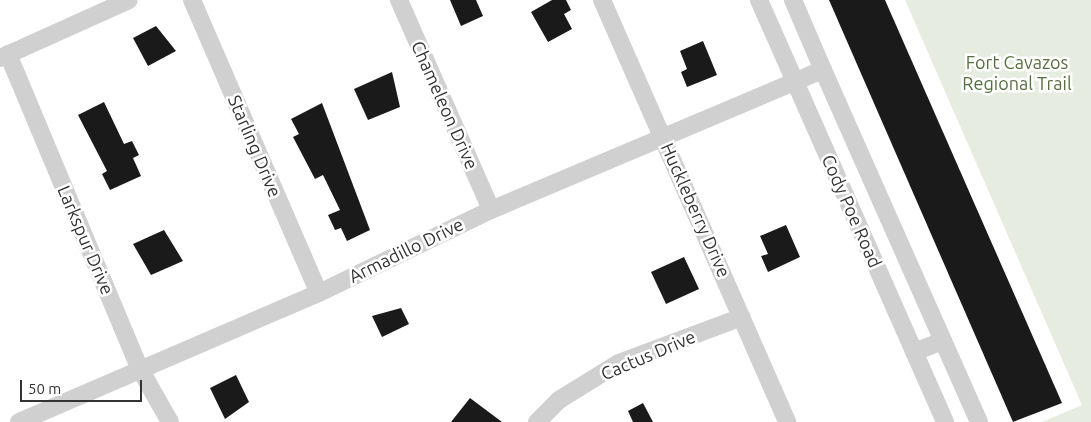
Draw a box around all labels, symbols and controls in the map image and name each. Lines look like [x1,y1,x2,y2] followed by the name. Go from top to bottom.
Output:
[407,37,483,173] street label: Chameleon Drive
[962,52,1072,94] park label: Fort Cavazos Regional Trail
[224,92,286,200] street label: Starling Drive
[657,139,735,281] street label: Huckleberry Drive
[817,151,887,271] street label: Cody Poe Road
[53,182,119,298] street label: Larkspur Drive
[345,213,467,287] street label: Armadillo Drive
[598,325,698,385] street label: Cactus Drive
[22,370,145,402] scale bar
[28,380,61,397] text: 50 m

